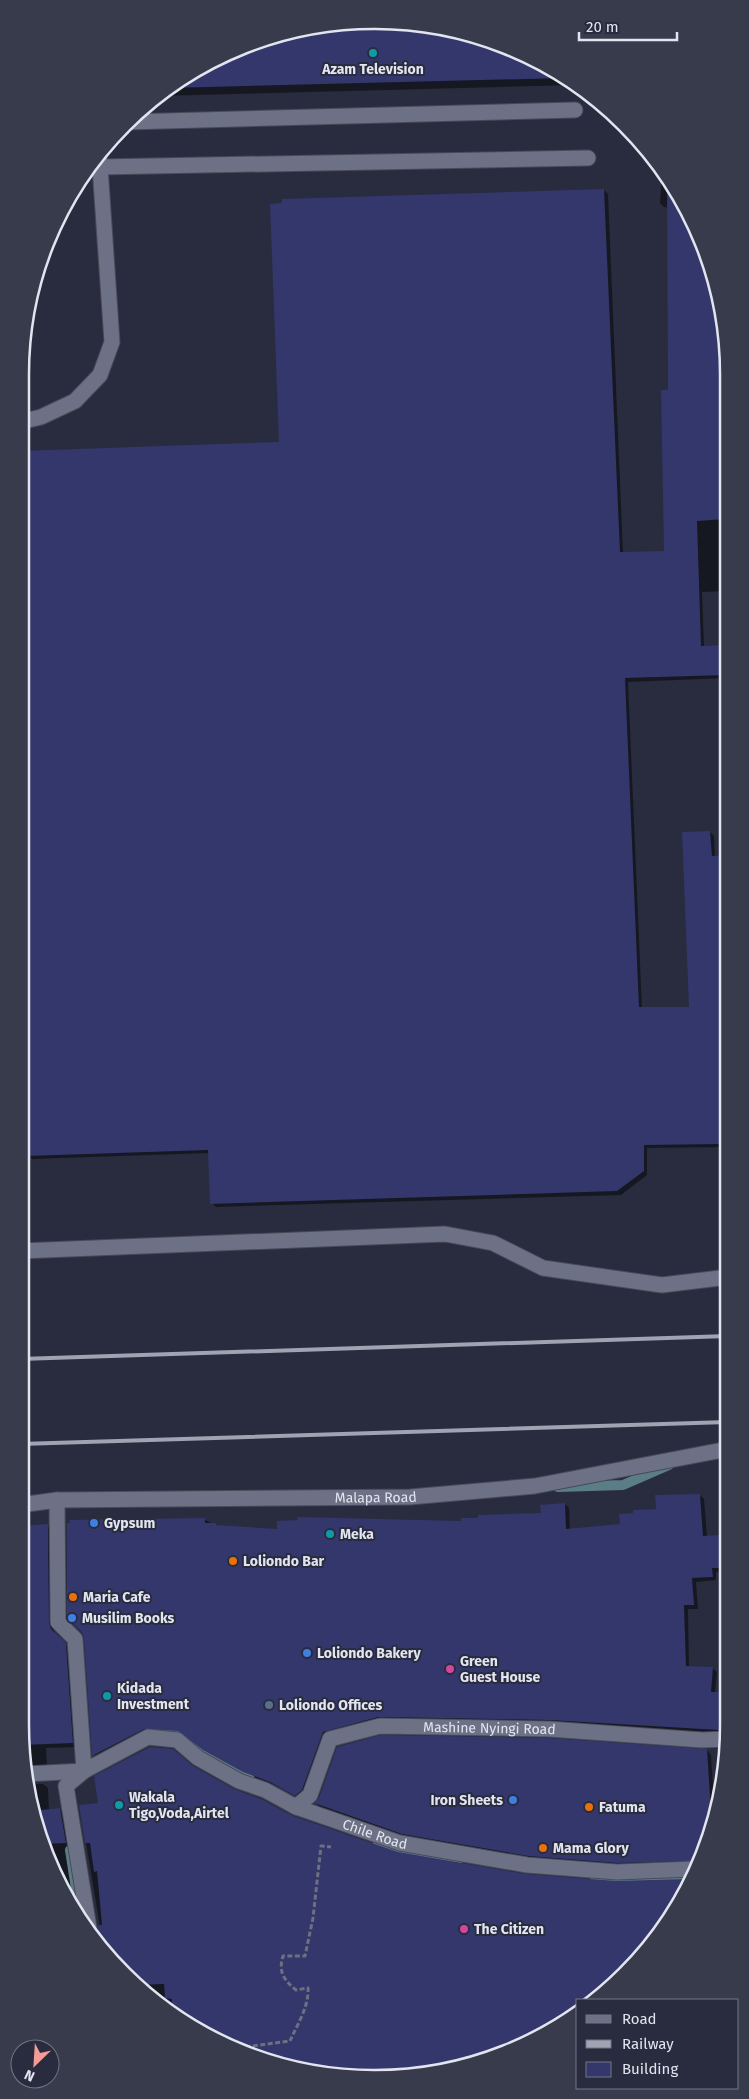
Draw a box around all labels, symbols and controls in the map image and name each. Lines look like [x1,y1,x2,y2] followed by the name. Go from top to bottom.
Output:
[579,10,676,42] scale bar
[586,18,619,36] text: 20 m
[367,47,379,59] marker: Azam Television
[321,61,424,78] place label: Azam Television
[335,1488,417,1506] street label: Malapa Road
[104,1515,155,1532] place label: Gypsum
[88,1517,100,1529] marker: Gypsum
[340,1526,374,1543] place label: Meka
[324,1528,336,1540] marker: Meka
[243,1553,325,1570] place label: Loliondo Bar
[227,1555,239,1567] marker: Loliondo Bar
[83,1589,151,1606] place label: Maria Cafe
[67,1591,79,1603] marker: Maria Cafe
[82,1610,175,1627] place label: Musilim Books
[66,1612,78,1624] marker: Musilim Books
[317,1645,421,1662] place label: Loliondo Bakery
[301,1647,313,1659] marker: Loliondo Bakery
[460,1653,541,1686] place label: Green Guest House
[444,1663,456,1675] marker: Green Guest House
[117,1680,190,1713] place label: Kidada Investment
[101,1690,113,1702] marker: Kidada Investment
[279,1697,382,1714] place label: Loliondo Offices
[263,1699,275,1711] marker: Loliondo Offices
[423,1718,556,1738] street label: Mashine Nyingi Road
[129,1789,230,1822] place label: Wakala Tigo,Voda,Airtel
[430,1792,503,1809] place label: Iron Sheets
[507,1794,519,1806] marker: Iron Sheets
[113,1799,125,1811] marker: Wakala Tigo,Voda,Airtel
[599,1799,646,1816] place label: Fatuma
[583,1801,595,1813] marker: Fatuma
[340,1815,409,1853] street label: Chile Road
[553,1840,629,1857] place label: Mama Glory
[537,1842,549,1854] marker: Mama Glory
[474,1921,544,1938] place label: The Citizen
[458,1923,470,1935] marker: The Citizen
[576,1999,739,2089] legend
[622,2010,657,2028] text: Road
[622,2035,674,2053] text: Railway
[10,2039,60,2089] north arrow
[622,2060,678,2078] text: Building
[22,2066,38,2085] text: N

